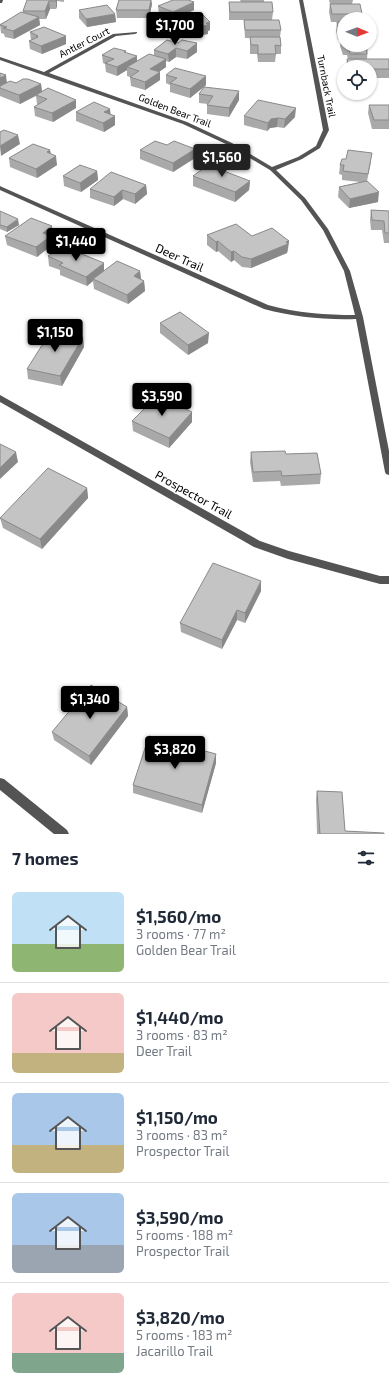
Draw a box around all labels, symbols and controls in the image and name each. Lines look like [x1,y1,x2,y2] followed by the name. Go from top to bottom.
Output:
[142,12,208,46] pin: $1,700
[337,12,377,52] north arrow
[337,12,377,100] map controls
[155,17,195,33] text: $1,700
[57,24,111,60] street label: Antler Court
[315,54,339,118] street label: Turnback Trail
[337,60,377,100] button: locate
[137,91,213,129] street label: Golden Bear Trail
[189,144,255,178] pin: $1,560
[202,149,242,165] text: $1,560
[43,228,109,262] pin: $1,440
[55,233,97,249] text: $1,440
[154,240,207,274] street label: Deer Trail
[22,319,88,353] pin: $1,150
[37,324,73,340] text: $1,150
[129,383,195,417] pin: $3,590
[141,388,183,404] text: $3,590
[153,467,235,521] street label: Prospector Trail
[57,686,123,720] pin: $1,340
[70,691,110,707] text: $1,340
[142,736,208,770] pin: $3,820
[154,741,196,757] text: $3,820
[355,847,377,869] icon: filters
[12,848,79,868] text: 7 homes
[136,906,221,926] text: $1,560/mo
[44,908,92,956] icon: home
[136,926,226,942] text: 3 rooms · 77 m²
[136,942,236,958] text: Golden Bear Trail
[136,1007,223,1027] text: $1,440/mo
[44,1009,92,1057] icon: home
[136,1027,228,1043] text: 3 rooms · 83 m²
[136,1043,192,1059] text: Deer Trail
[136,1107,218,1127] text: $1,150/mo
[44,1109,92,1157] icon: home
[136,1127,228,1143] text: 3 rooms · 83 m²
[136,1143,229,1159] text: Prospector Trail
[136,1207,224,1227] text: $3,590/mo
[44,1209,92,1257] icon: home
[136,1227,233,1243] text: 5 rooms · 188 m²
[136,1243,229,1259] text: Prospector Trail
[136,1307,225,1327] text: $3,820/mo
[44,1309,92,1357] icon: home
[136,1327,233,1343] text: 5 rooms · 183 m²
[136,1343,213,1359] text: Jacarillo Trail

